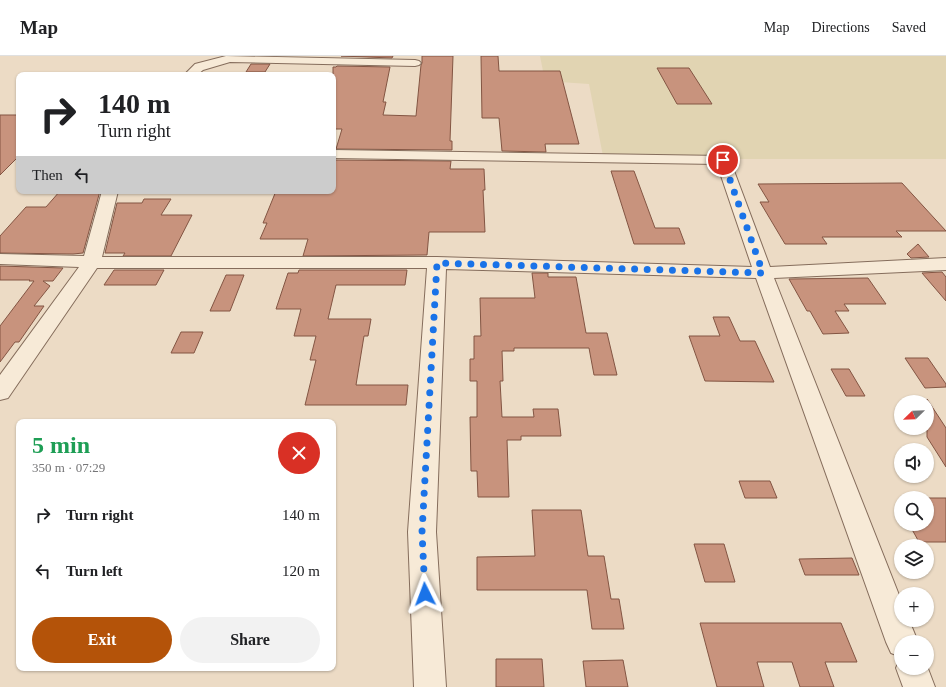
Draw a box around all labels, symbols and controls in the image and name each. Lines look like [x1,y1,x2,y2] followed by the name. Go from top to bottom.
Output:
[20,17,58,38] text: Map
[764,20,789,35] text: Map
[811,20,870,35] text: Directions
[892,20,926,35] text: Saved
[32,88,84,140] icon: right
[98,88,170,119] text: 140 m
[98,121,171,141] text: Turn right
[706,143,740,177] pin
[712,149,734,171] icon: arrive
[71,164,93,186] icon: left
[32,167,63,183] text: Then
[894,395,934,435] north arrow
[894,395,934,675] map controls
[32,432,90,458] text: 5 min
[278,432,320,474] button: close
[894,443,934,483] button: sound
[32,460,105,475] text: 350 m · 07:29
[894,491,934,531] button: search
[32,504,54,526] icon: right
[66,507,133,523] text: Turn right
[282,507,320,523] text: 140 m
[894,539,934,579] button: layers
[32,560,54,582] icon: left
[66,563,123,579] text: Turn left
[282,563,320,579] text: 120 m
[404,573,446,615] position arrow
[894,587,934,627] button: +
[32,617,172,663] button: Exit
[180,617,320,663] button: Share
[894,635,934,675] button: −

